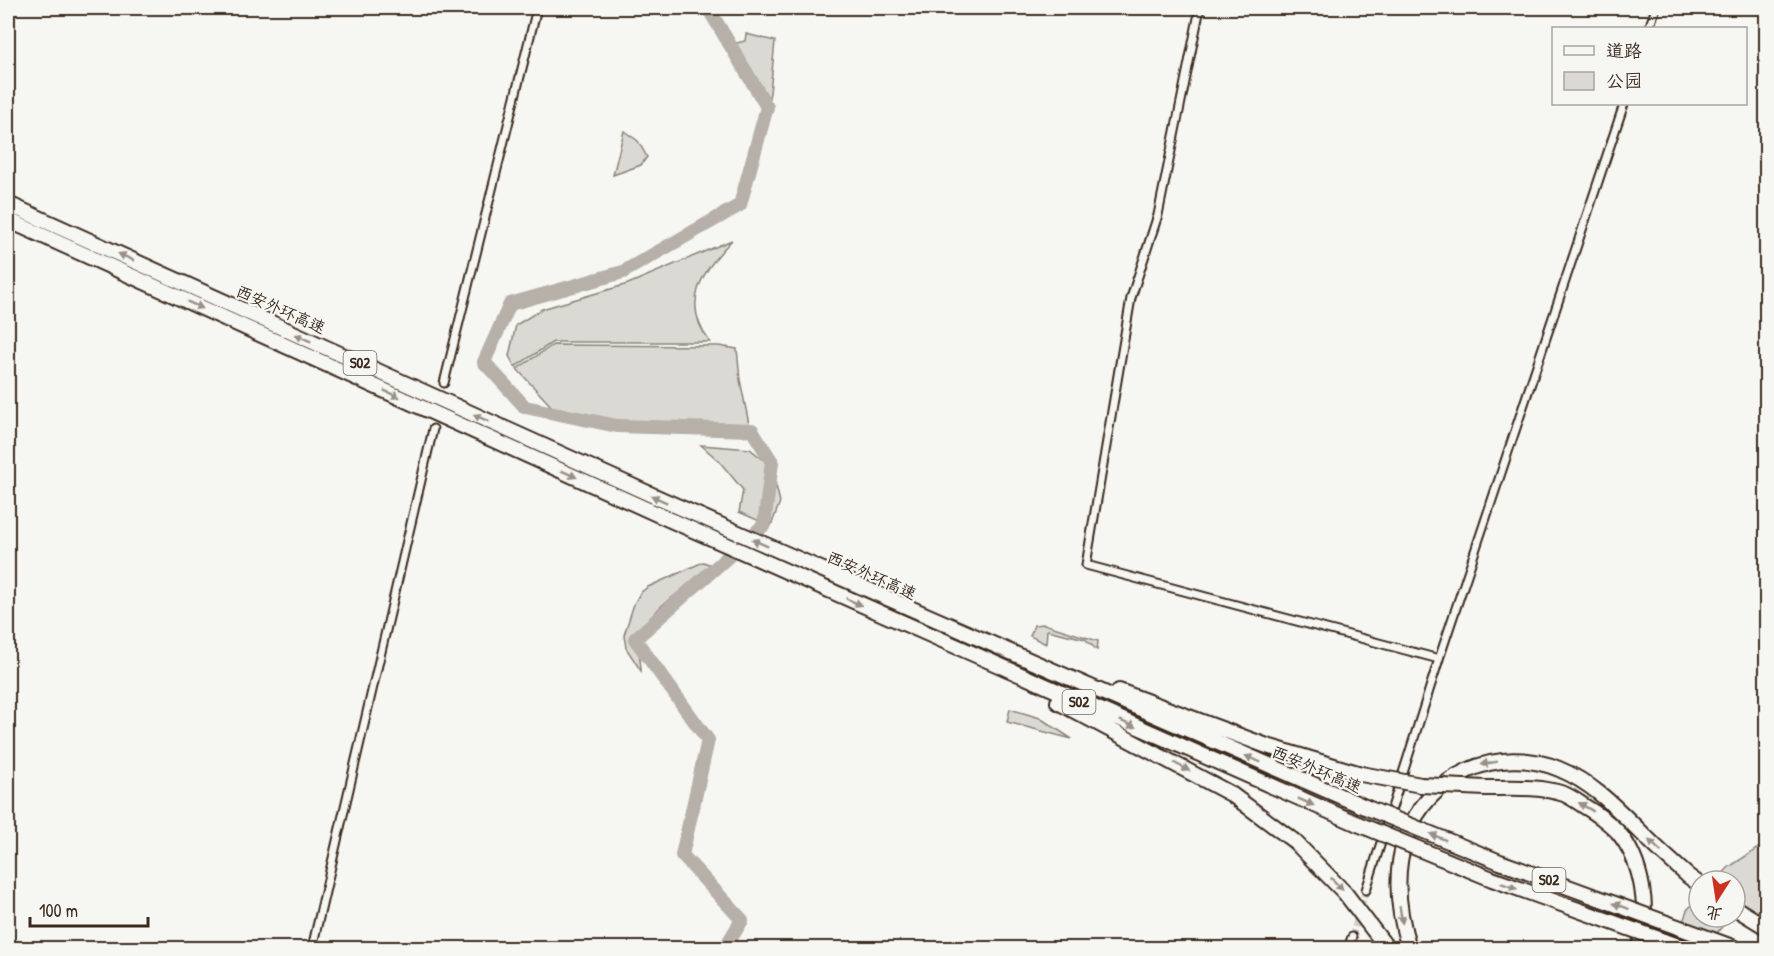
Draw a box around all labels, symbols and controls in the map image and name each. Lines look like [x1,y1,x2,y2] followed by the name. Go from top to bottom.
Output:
[1552,27,1747,105] legend
[1606,38,1642,63] text: 道路
[1606,68,1642,93] text: 公园
[116,252,134,262] one-way arrow
[233,279,329,339] street label: 西安外环高速
[186,300,204,310] one-way arrow
[295,333,312,342] one-way arrow
[344,351,376,375] road number: S02
[383,389,401,399] one-way arrow
[471,413,489,423] one-way arrow
[561,470,578,479] one-way arrow
[650,494,667,503] one-way arrow
[750,538,768,548] one-way arrow
[824,545,920,605] street label: 西安外环高速
[845,597,863,607] one-way arrow
[1062,690,1096,714] road number: S02
[1119,719,1136,728] one-way arrow
[1269,740,1365,798] street label: 西安外环高速
[1244,754,1262,764] one-way arrow
[1479,759,1498,768] one-way arrow
[1174,762,1191,772] one-way arrow
[1298,797,1316,807] one-way arrow
[1578,801,1594,812] one-way arrow
[1429,832,1447,842] one-way arrow
[1648,839,1662,853] one-way arrow
[1532,868,1566,892] road number: S02
[1687,869,1747,929] north arrow
[1329,877,1344,891] one-way arrow
[1500,881,1518,891] one-way arrow
[30,890,148,928] scale bar
[39,898,78,923] text: 100 m
[1611,901,1629,911] one-way arrow
[1704,901,1724,926] text: 北
[1396,906,1405,925] one-way arrow

